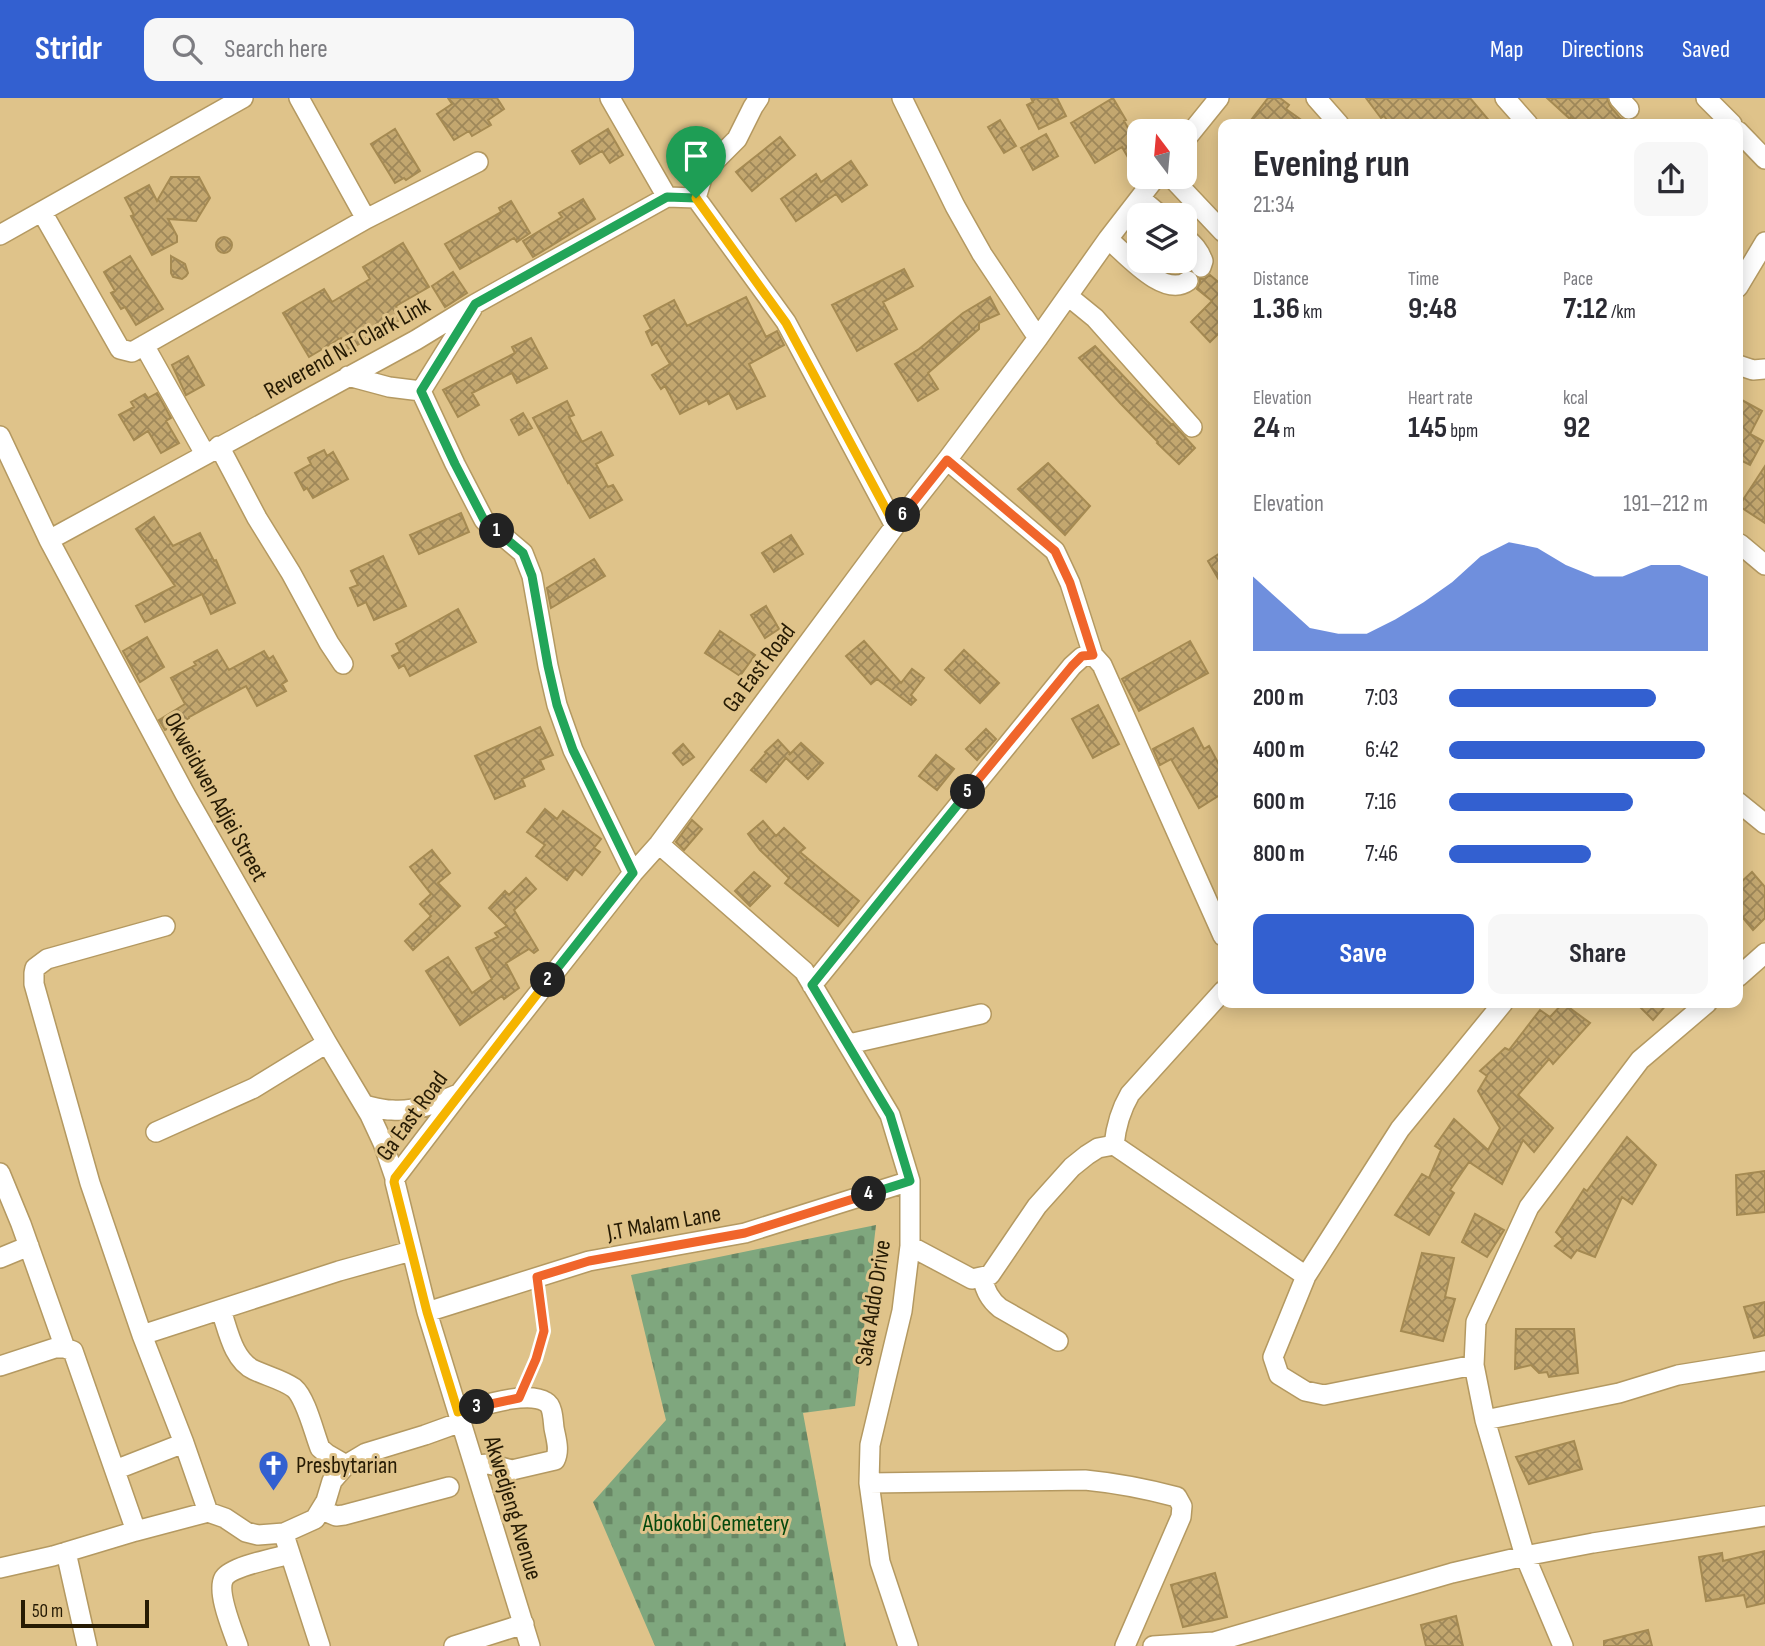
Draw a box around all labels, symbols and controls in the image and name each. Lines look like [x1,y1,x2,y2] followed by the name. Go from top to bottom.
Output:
[144,18,634,81] search box
[35,29,102,69] text: Stridr
[168,30,206,68] icon: search
[224,34,328,65] text: Search here
[1490,35,1523,64] text: Map
[1561,35,1644,64] text: Directions
[1682,35,1730,64] text: Saved
[1127,119,1197,189] north arrow
[1127,119,1197,273] map controls
[666,126,726,198] pin
[677,137,715,175] icon: arrive
[1253,142,1410,187] text: Evening run
[1634,142,1708,216] button: share
[1253,191,1294,219] text: 21:34
[1127,203,1197,273] button: layers
[1253,268,1309,291] text: Distance
[1408,268,1439,291] text: Time
[1563,268,1593,291] text: Pace
[259,290,435,406] street label: Reverend N.T Clark Link
[1253,291,1300,327] text: 1.36
[1408,291,1457,327] text: 9:48
[1563,291,1608,327] text: 7:12
[1300,301,1322,324] text: km
[1608,301,1636,324] text: /km
[1253,387,1312,410] text: Elevation
[1408,387,1473,410] text: Heart rate
[1563,387,1588,410] text: kcal
[1253,410,1280,446] text: 24
[1408,410,1447,446] text: 145
[1563,410,1590,446] text: 92
[1280,420,1295,443] text: m
[1447,420,1478,443] text: bpm
[1253,490,1324,518] text: Elevation
[1623,490,1708,518] text: 191–212 m
[886,498,920,532] pin: 6
[898,503,907,526] text: 6
[480,514,514,548] pin: 1
[493,519,500,542] text: 1
[716,618,802,718] street label: Ga East Road
[1253,684,1304,712] text: 200 m
[1365,684,1398,712] text: 7:03
[158,708,274,886] street label: Okweidwen Adjei Street
[1253,736,1304,764] text: 400 m
[1365,736,1399,764] text: 6:42
[950,774,986,810] pin: 5
[963,780,972,803] text: 5
[1253,788,1305,816] text: 600 m
[1365,788,1397,816] text: 7:16
[1253,840,1305,868] text: 800 m
[1365,840,1398,868] text: 7:46
[1253,914,1474,994] button: Save
[1488,914,1708,994] button: Share
[530,962,566,998] pin: 2
[543,968,552,991] text: 2
[370,1066,454,1166] street label: Ga East Road
[852,1176,886,1212] pin: 4
[864,1182,873,1205] text: 4
[604,1199,723,1247] street label: J.T Malam Lane
[849,1238,897,1368] street label: Saka Addo Drive
[460,1390,494,1424] pin: 3
[472,1395,481,1418] text: 3
[477,1431,549,1584] street label: Akwedjeng Avenue
[256,1448,290,1492] church icon: Presbytarian
[296,1451,397,1480] place label: Presbytarian
[642,1509,789,1538] park label: Abokobi Cemetery
[21,1597,149,1629] scale bar
[32,1600,63,1623] text: 50 m

